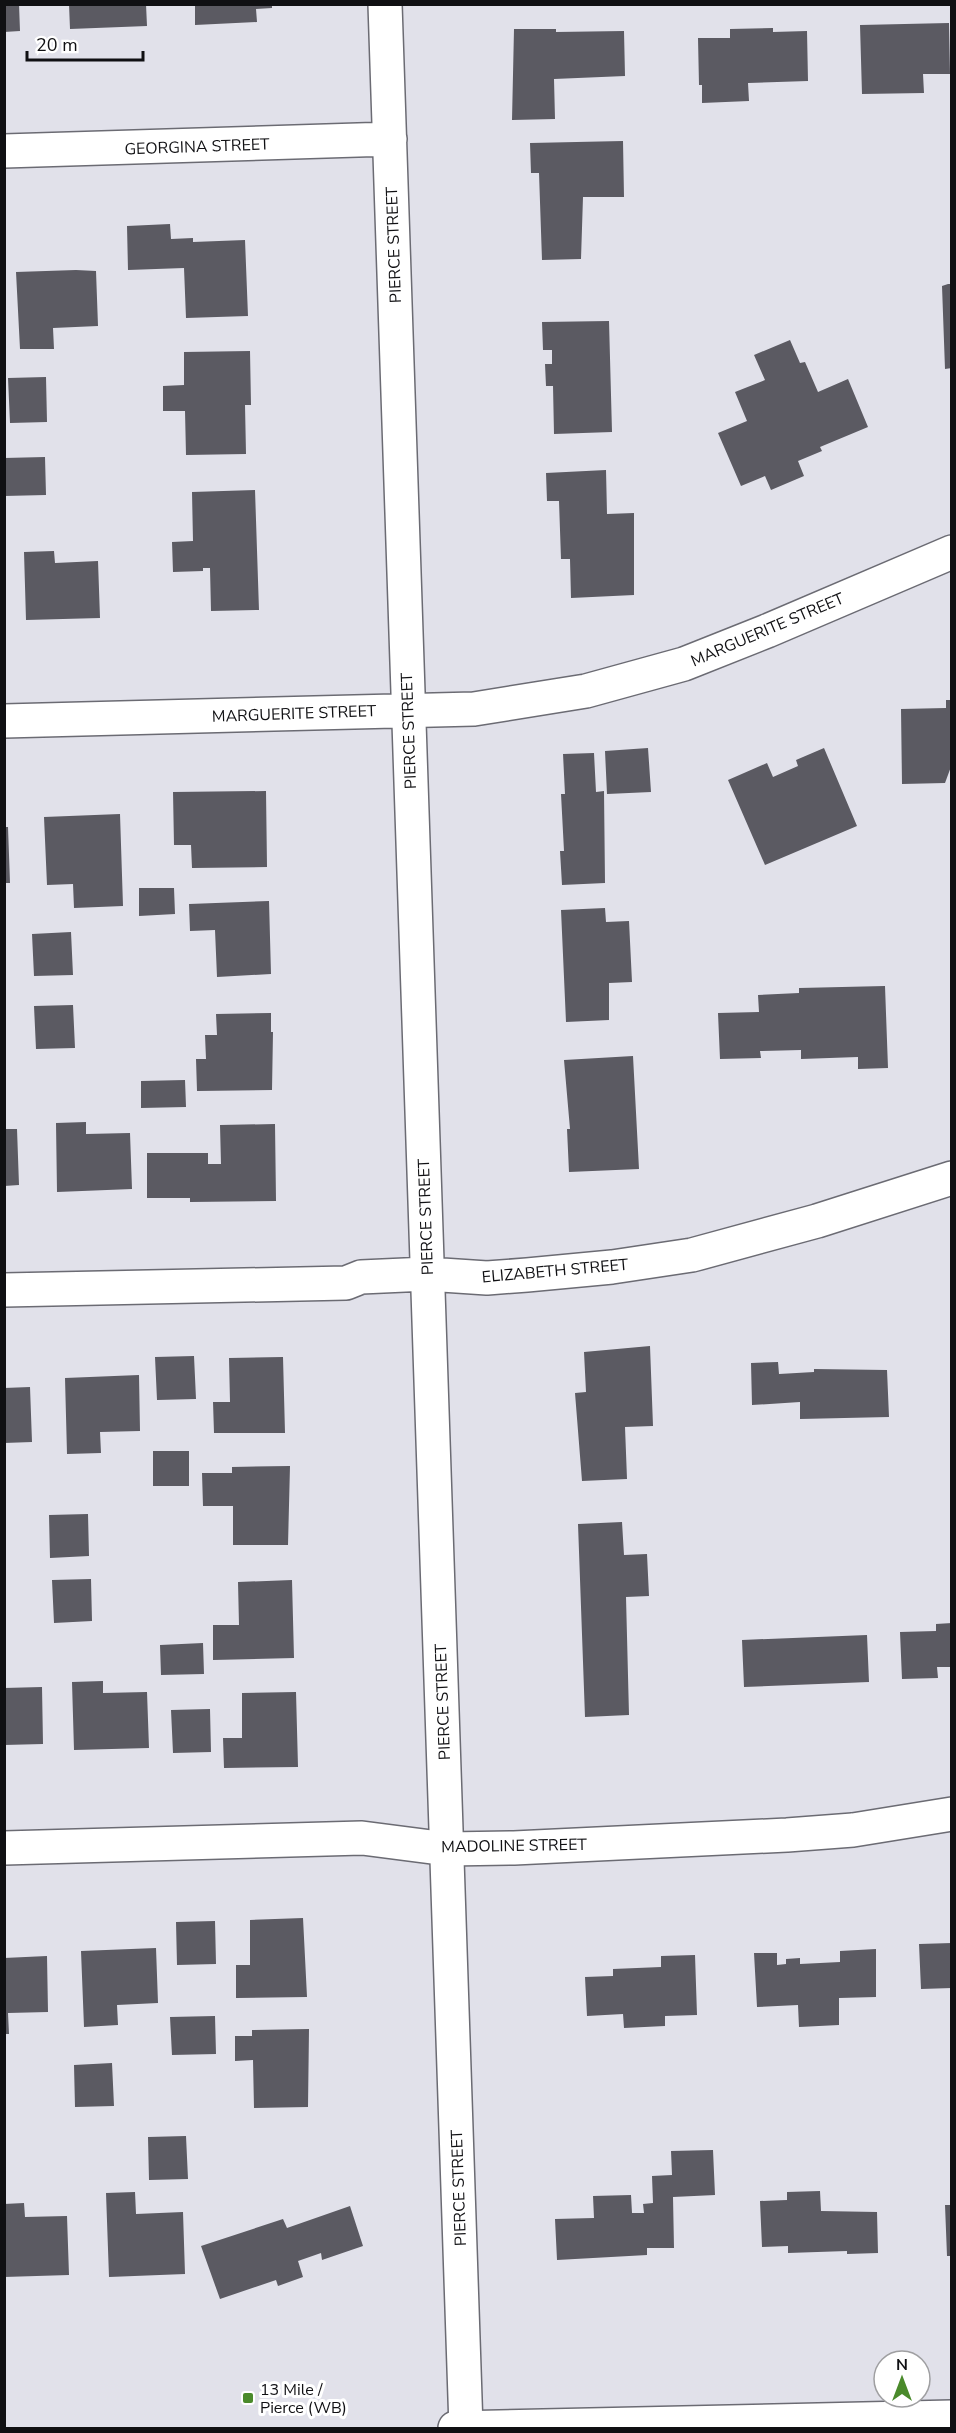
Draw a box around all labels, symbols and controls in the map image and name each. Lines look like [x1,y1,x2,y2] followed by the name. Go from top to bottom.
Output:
[27,24,142,62] scale bar
[36,33,78,57] text: 20 m
[124,133,270,161] street label: GEORGINA STREET
[381,186,407,304] street label: PIERCE STREET
[687,588,848,672] street label: MARGUERITE STREET
[396,672,422,790] street label: PIERCE STREET
[211,700,377,728] street label: MARGUERITE STREET
[413,1158,439,1276] street label: PIERCE STREET
[481,1254,630,1288] street label: ELIZABETH STREET
[430,1643,456,1761] street label: PIERCE STREET
[441,1834,587,1858] street label: MADOLINE STREET
[446,2129,472,2247] street label: PIERCE STREET
[872,2349,932,2409] north arrow
[896,2354,908,2376] text: N
[260,2379,347,2419] place label: 13 Mile / Pierce (WB)
[241,2391,255,2405] marker: 13 Mile / Pierce (WB)

